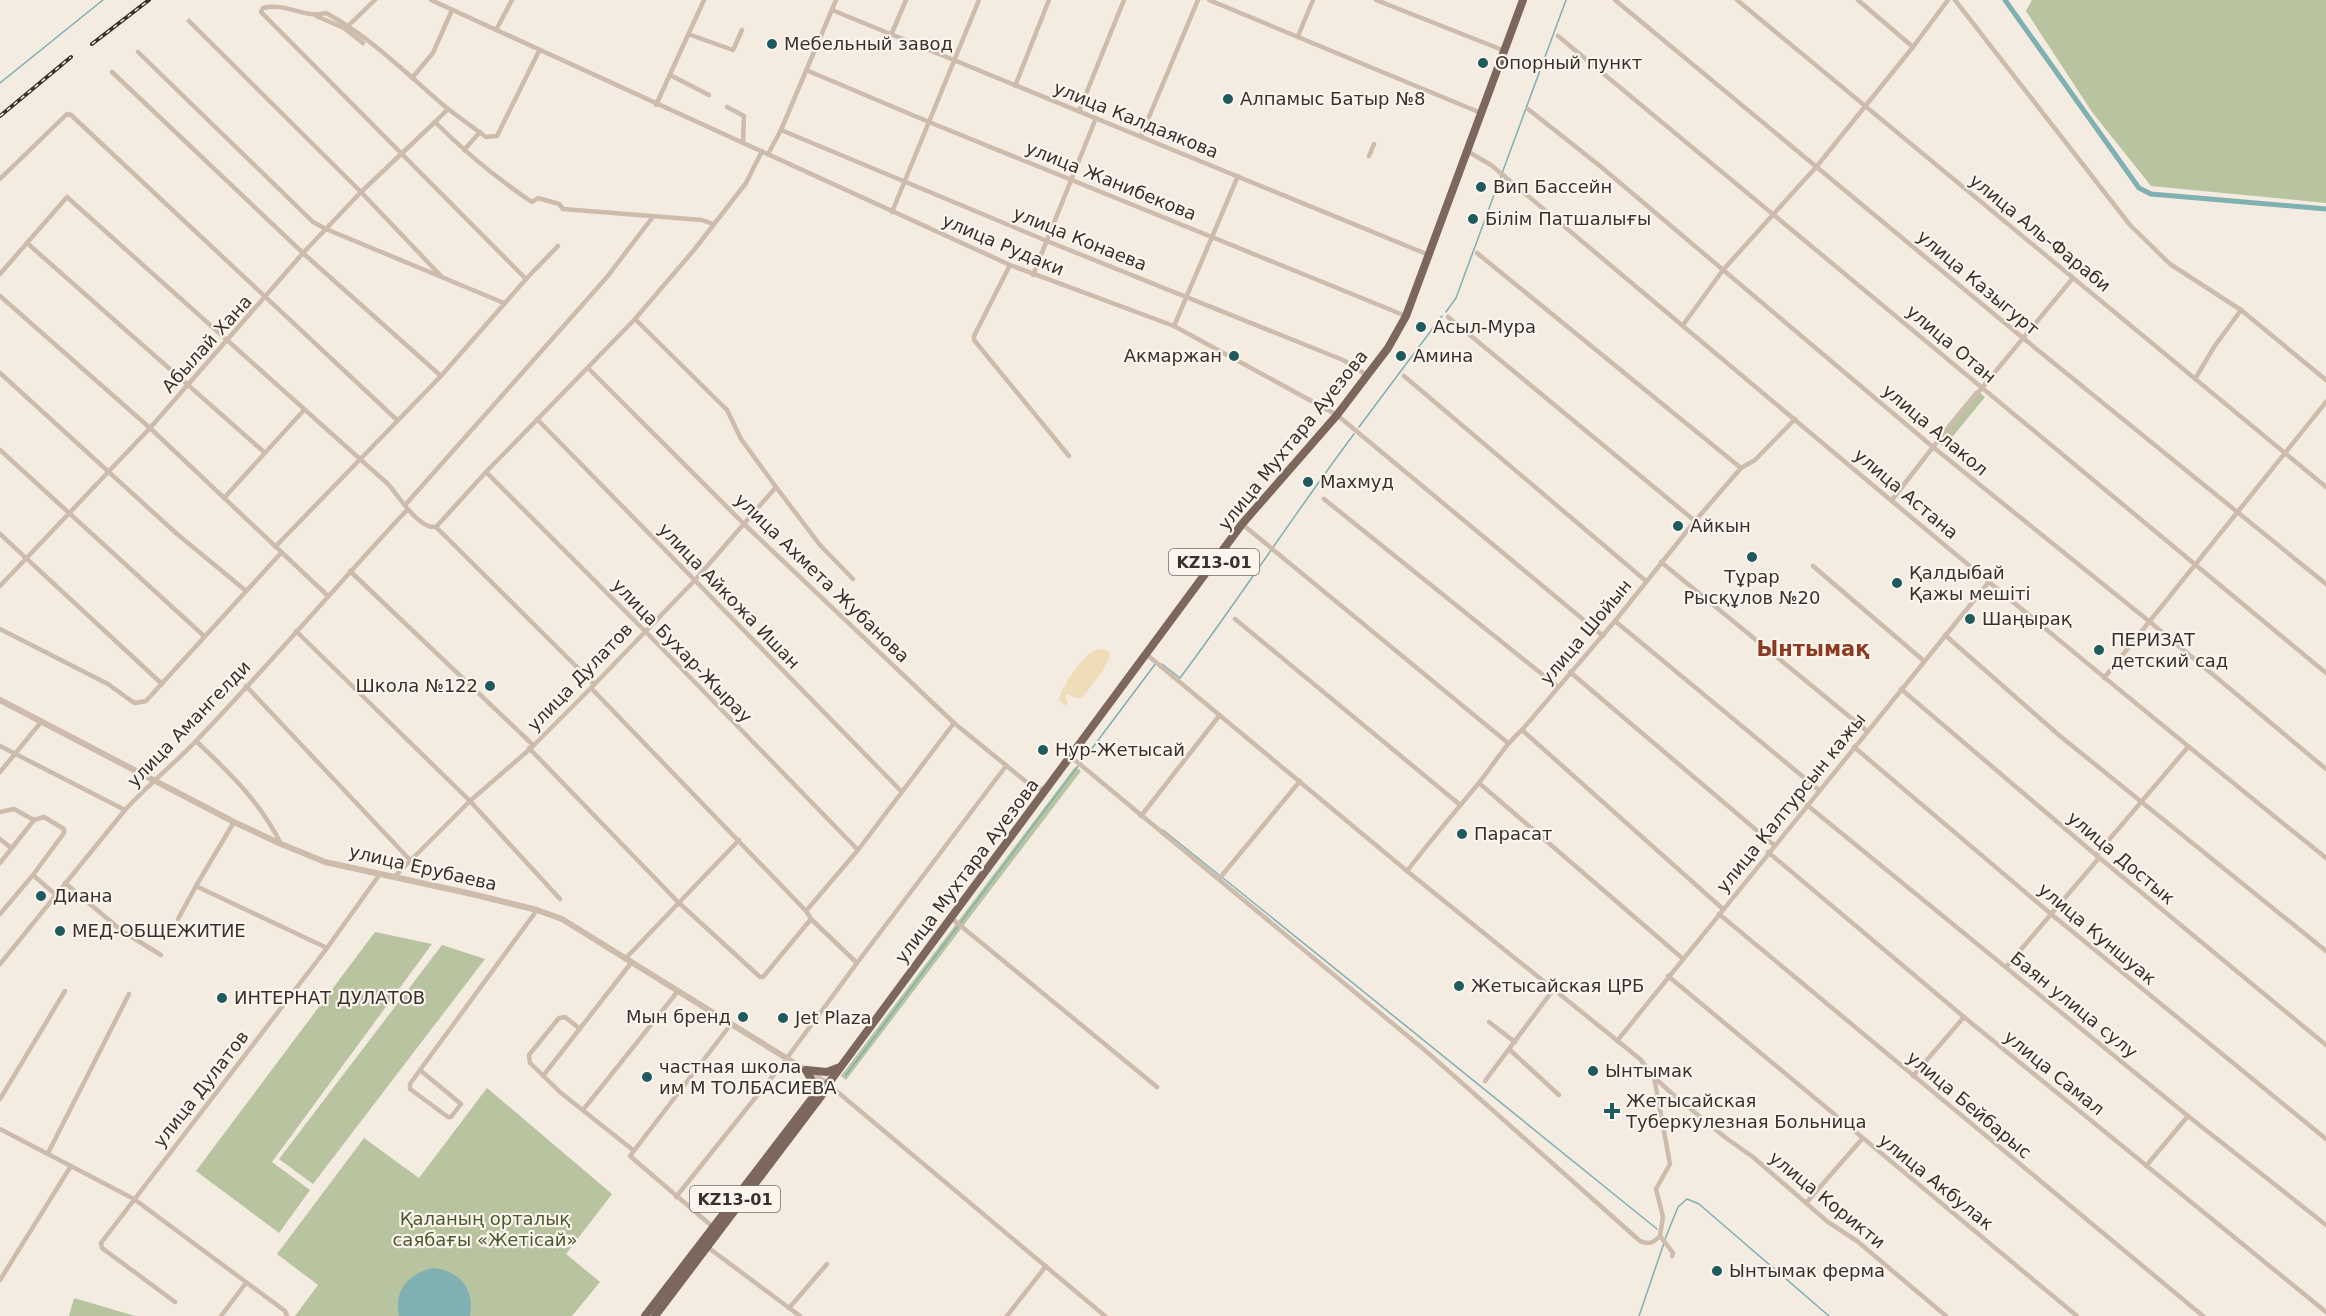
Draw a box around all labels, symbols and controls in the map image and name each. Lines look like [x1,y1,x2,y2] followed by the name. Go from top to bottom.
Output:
[784,33,953,54] place label: Мебельный завод
[765,37,779,51] marker: Мебельный завод
[1495,52,1642,73] place label: Опорный пункт
[1476,56,1490,70] marker: Опорный пункт
[1051,77,1222,162] street label: улица Калдаякова
[1240,88,1425,109] place label: Алпамыс Батыр №8
[1221,92,1235,106] marker: Алпамыс Батыр №8
[1023,137,1200,224] street label: улица Жанибекова
[1965,169,2115,296] street label: улица Аль-Фараби
[1493,176,1612,197] place label: Вип Бассейн
[1474,180,1488,194] marker: Вип Бассейн
[1010,202,1150,275] street label: улица Конаева
[1485,208,1651,229] place label: Білім Патшалығы
[939,209,1067,280] street label: улица Рудаки
[1466,212,1480,226] marker: Білім Патшалығы
[1913,226,2043,340] street label: улица Казыгурт
[157,291,256,397] street label: Абылай Хана
[1902,300,2000,387] street label: улица Отан
[1433,316,1536,337] place label: Асыл-Мура
[1414,320,1428,334] marker: Асыл-Мура
[1124,345,1222,366] place label: Акмаржан
[1213,345,1372,534] street label: улица Мухтара Ауезова
[1413,345,1473,366] place label: Амина
[1227,349,1241,363] marker: Акмаржан
[1394,349,1408,363] marker: Амина
[1878,379,1992,480] street label: улица Алакол
[1850,444,1963,543] street label: улица Астана
[1320,471,1394,492] place label: Махмуд
[1301,475,1315,489] marker: Махмуд
[731,489,914,667] street label: улица Ахмета Жубанова
[1690,515,1751,536] place label: Айкын
[654,518,804,673] street label: улица Айкожа Ишан
[1671,519,1685,533] marker: Айкын
[1169,549,1259,575] road number: KZ13-01
[1745,550,1759,564] marker: Тұрар Рысқұлов №20
[1909,562,2031,604] place label: Қалдыбай Қажы мешіті
[1684,566,1820,608] place label: Тұрар Рысқұлов №20
[608,574,757,727] street label: улица Бухар-Жырау
[1536,575,1636,689] street label: улица Шойын
[1890,576,1904,590] marker: Қалдыбай Қажы мешіті
[1982,608,2072,629] place label: Шаңырақ
[1963,612,1977,626] marker: Шаңырақ
[523,618,637,735] street label: улица Дулатов
[2111,629,2228,671] place label: ПЕРИЗАТ детский сад
[1756,637,1870,661] district label: Ынтымақ
[2092,643,2106,657] marker: ПЕРИЗАТ детский сад
[123,656,254,791] street label: улица Амангелди
[356,675,478,696] place label: Школа №122
[483,679,497,693] marker: Школа №122
[1712,709,1869,897] street label: улица Калтурсын кажы
[1055,739,1185,760] place label: Нур-Жетысай
[1036,743,1050,757] marker: Нур-Жетысай
[890,774,1043,967] street label: улица Мухтара Ауезова
[2063,807,2179,909] street label: улица Достык
[1474,823,1552,844] place label: Парасат
[1455,827,1469,841] marker: Парасат
[347,840,499,895] street label: улица Ерубаева
[2034,878,2161,989] street label: улица Куншуак
[53,885,113,906] place label: Диана
[34,889,48,903] marker: Диана
[72,920,246,941] place label: МЕД-ОБЩЕЖИТИЕ
[53,924,67,938] marker: МЕД-ОБЩЕЖИТИЕ
[2007,947,2142,1062] street label: Баян улица сулу
[1471,975,1644,996] place label: Жетысайская ЦРБ
[1452,979,1466,993] marker: Жетысайская ЦРБ
[234,987,425,1008] place label: ИНТЕРНАТ ДУЛАТОВ
[215,991,229,1005] marker: ИНТЕРНАТ ДУЛАТОВ
[626,1006,731,1027] place label: Мын бренд
[794,1007,872,1028] place label: Jet Plaza
[736,1010,750,1024] marker: Мын бренд
[776,1011,790,1025] marker: Jet Plaza
[149,1026,253,1151] street label: улица Дулатов
[2000,1026,2109,1119] street label: улица Самал
[1903,1047,2036,1163] street label: улица Бейбарыс
[659,1056,837,1098] place label: частная школа им М ТОЛБАСИЕВА
[1605,1060,1693,1081] place label: Ынтымак
[1586,1064,1600,1078] marker: Ынтымак
[640,1070,654,1084] marker: частная школа им М ТОЛБАСИЕВА
[1625,1090,1867,1132] place label: Жетысайская Туберкулезная Больница
[1603,1102,1621,1120] marker: Жетысайская Туберкулезная Больница
[1875,1129,1998,1234] street label: улица Акбулак
[1765,1147,1889,1253] street label: улица Корикти
[690,1186,780,1212] road number: KZ13-01
[392,1208,578,1250] park label: Қаланың орталық саябағы «Жетісай»
[1729,1260,1885,1281] place label: Ынтымак ферма
[1710,1264,1724,1278] marker: Ынтымак ферма

